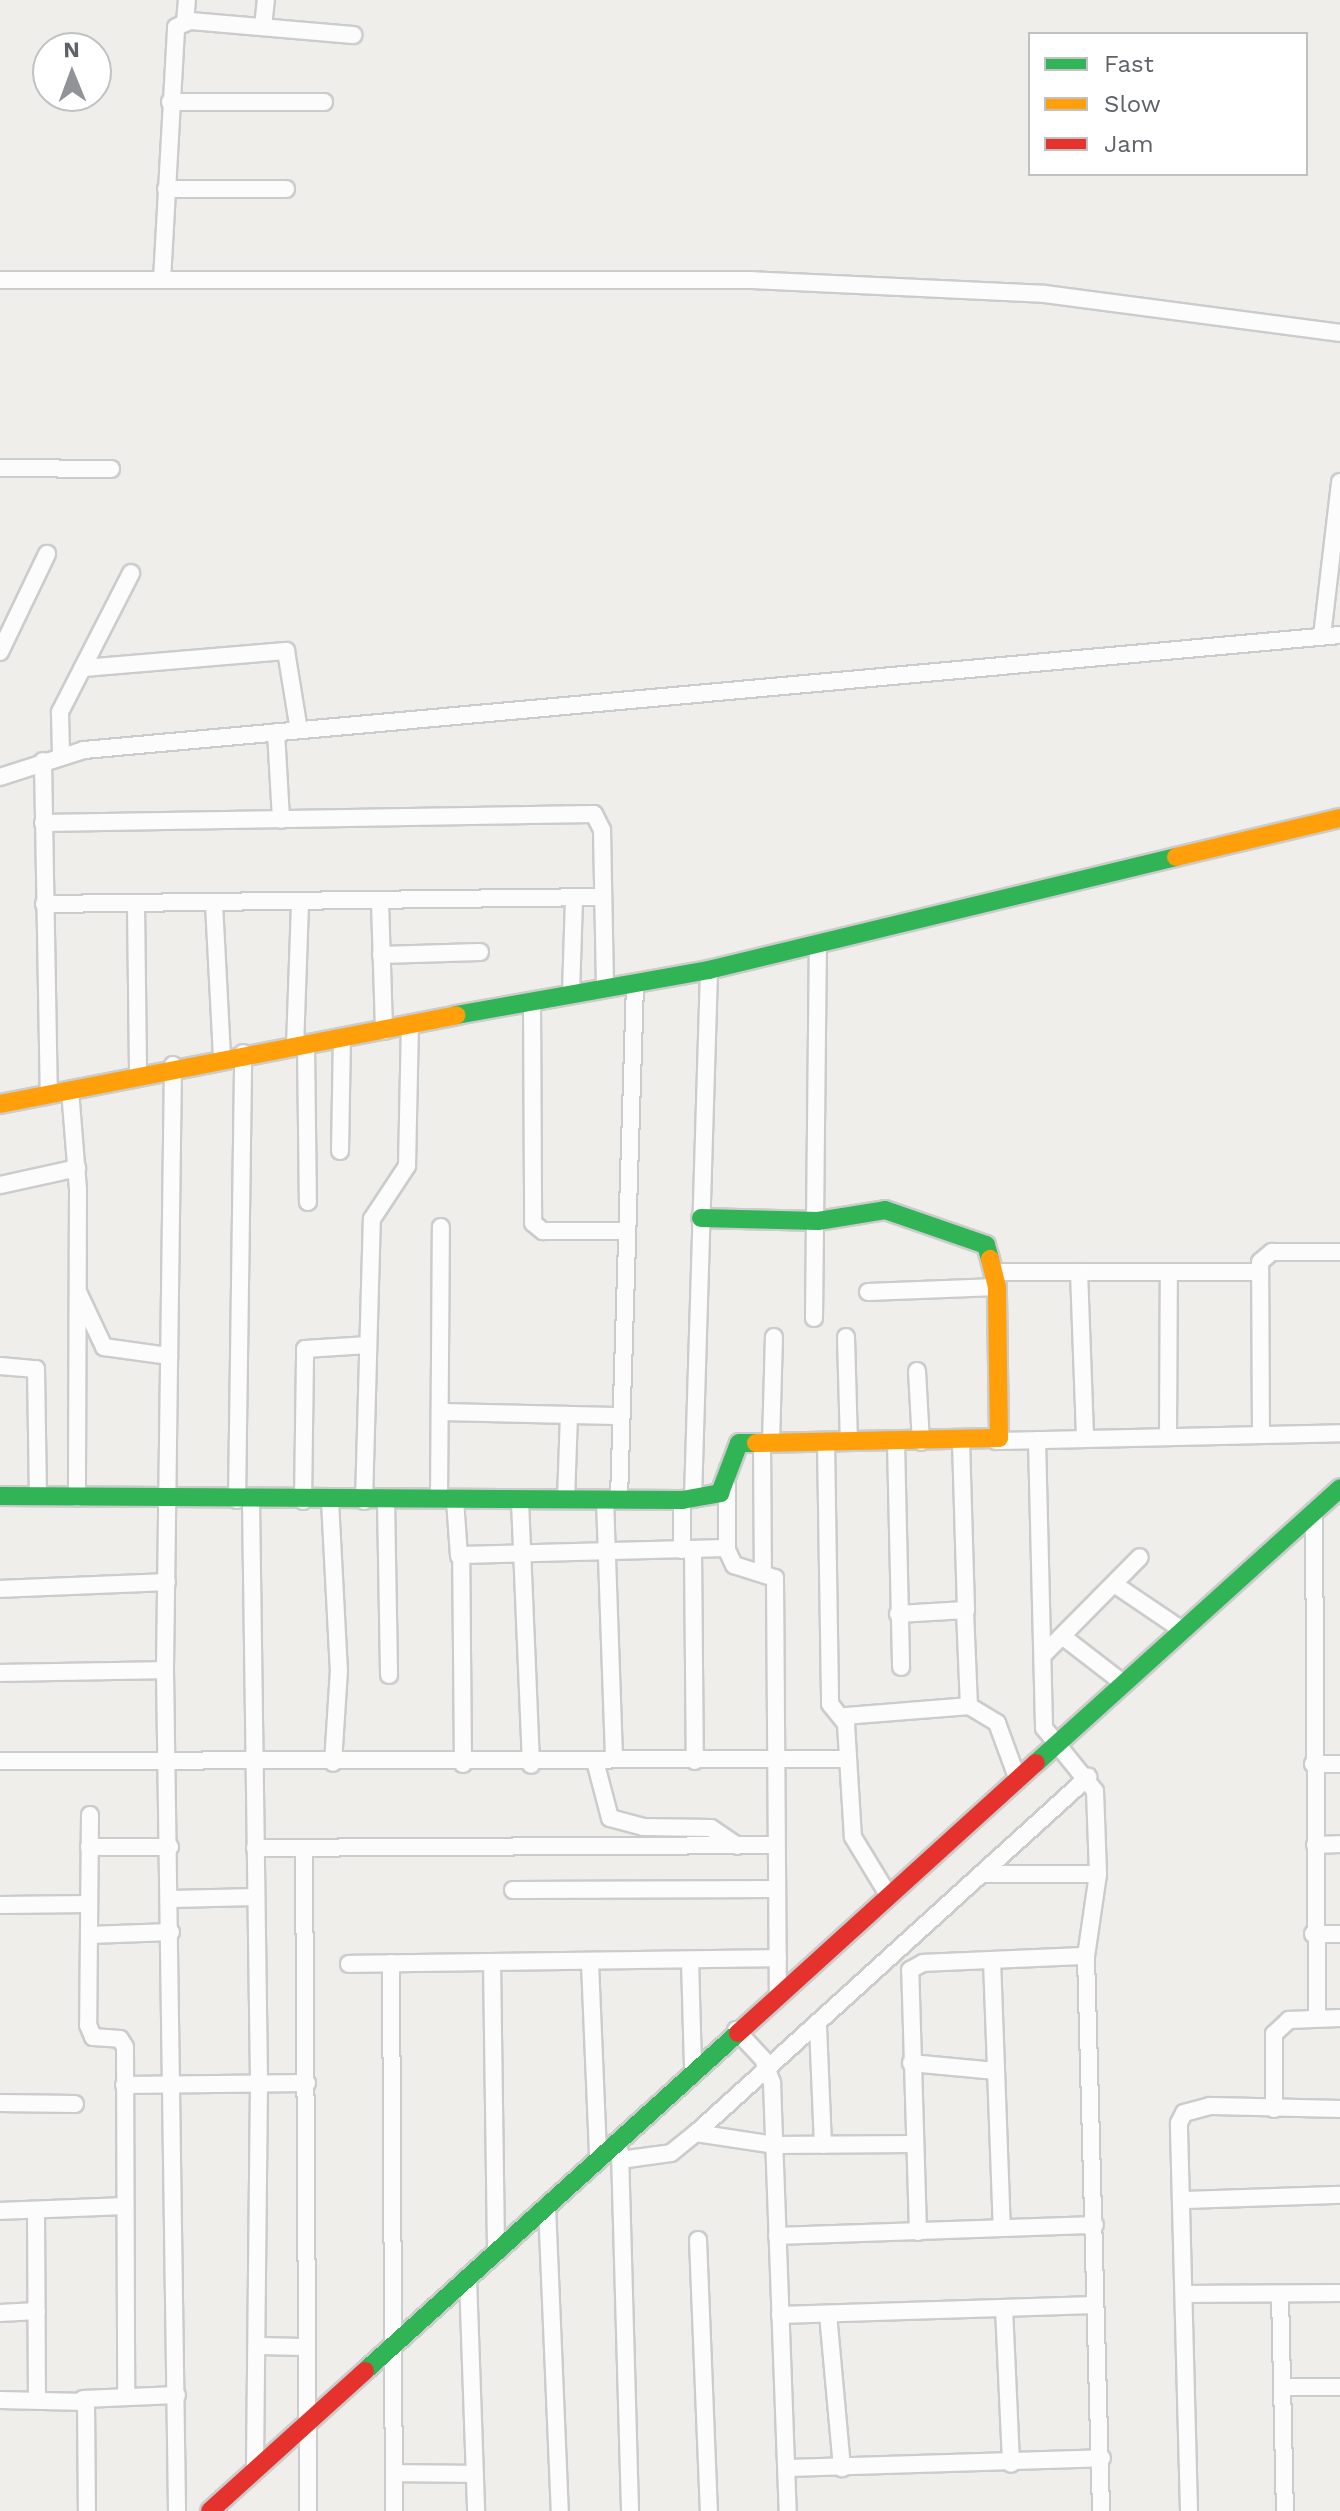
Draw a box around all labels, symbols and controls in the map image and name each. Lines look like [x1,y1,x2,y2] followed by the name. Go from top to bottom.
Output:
[32,32,112,112] north arrow
[1028,32,1308,176] legend
[63,37,80,62] text: N
[1104,50,1154,78] text: Fast
[1104,90,1161,118] text: Slow
[1104,130,1154,158] text: Jam

